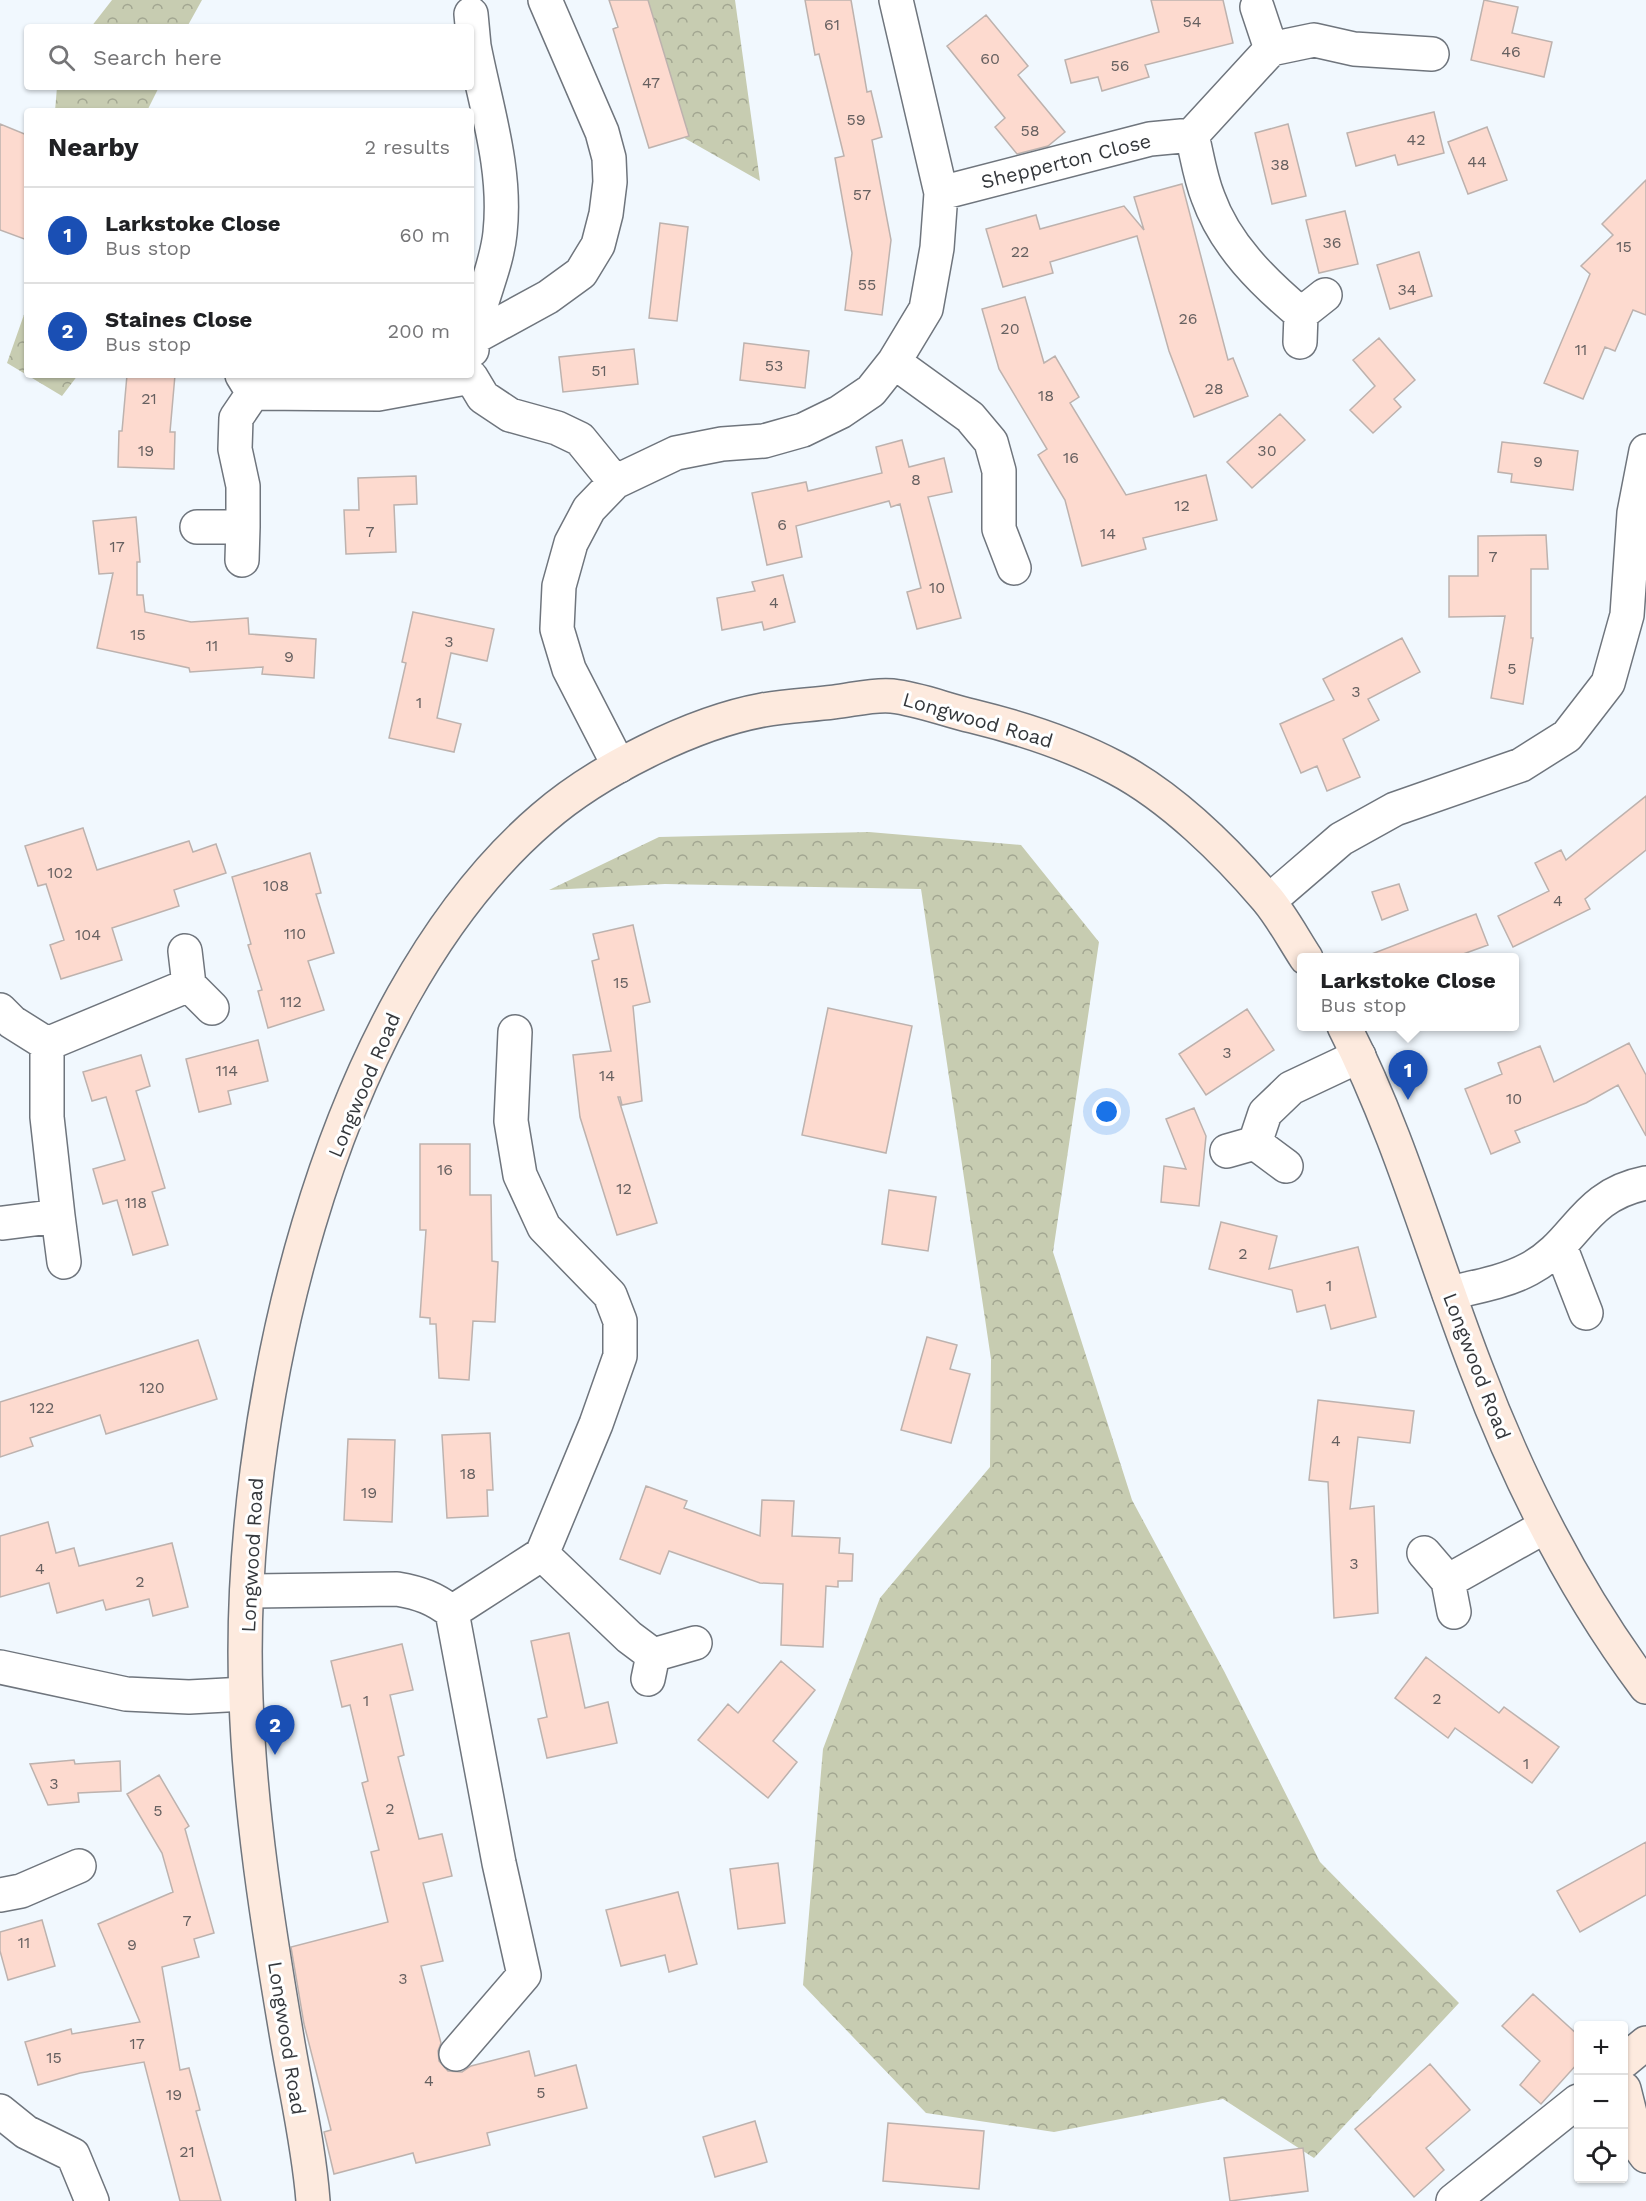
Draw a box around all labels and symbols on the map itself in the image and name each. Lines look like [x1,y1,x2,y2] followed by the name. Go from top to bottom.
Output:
[1182,12,1202,31] house number: 54
[824,15,840,34] house number: 61
[1501,42,1521,61] house number: 46
[980,49,1000,68] house number: 60
[1110,56,1130,75] house number: 56
[642,73,660,92] house number: 47
[846,110,866,129] house number: 59
[1020,121,1040,140] house number: 58
[978,128,1154,194] street label: Shepperton Close
[1406,130,1426,149] house number: 42
[1467,152,1487,171] house number: 44
[1270,155,1290,174] house number: 38
[853,185,871,204] house number: 57
[1322,233,1342,252] house number: 36
[1616,237,1632,256] house number: 15
[1011,242,1029,261] house number: 22
[858,275,876,294] house number: 55
[1397,280,1417,299] house number: 34
[1178,309,1198,328] house number: 26
[1000,319,1020,338] house number: 20
[1575,340,1587,359] house number: 11
[765,356,783,375] house number: 53
[591,361,607,380] house number: 51
[1204,379,1224,398] house number: 28
[1038,386,1054,405] house number: 18
[141,389,157,408] house number: 21
[138,441,154,460] house number: 19
[1257,441,1277,460] house number: 30
[1063,448,1079,467] house number: 16
[1533,452,1543,471] house number: 9
[911,470,921,489] house number: 8
[1174,496,1190,515] house number: 12
[777,515,787,534] house number: 6
[366,522,375,541] house number: 7
[1100,524,1116,543] house number: 14
[109,537,125,556] house number: 17
[1489,547,1498,566] house number: 7
[929,578,945,597] house number: 10
[769,593,779,612] house number: 4
[130,625,146,644] house number: 15
[444,632,454,651] house number: 3
[206,636,218,655] house number: 11
[284,647,294,666] house number: 9
[1507,659,1517,678] house number: 5
[1351,682,1361,701] house number: 3
[900,687,1056,753] street label: Longwood Road
[416,693,422,712] house number: 1
[47,863,73,882] house number: 102
[263,876,289,895] house number: 108
[1553,891,1563,910] house number: 4
[284,924,306,943] house number: 110
[75,925,101,944] house number: 104
[613,973,629,992] house number: 15
[280,992,302,1011] house number: 112
[323,1009,405,1161] street label: Longwood Road
[1222,1043,1232,1062] house number: 3
[1388,1050,1428,1100] pin: 1
[216,1061,238,1080] house number: 114
[599,1066,615,1085] house number: 14
[1506,1089,1522,1108] house number: 10
[1092,1097,1121,1126] your location
[437,1160,453,1179] house number: 16
[616,1179,632,1198] house number: 12
[125,1193,147,1212] house number: 118
[1238,1244,1248,1263] house number: 2
[1326,1276,1332,1295] house number: 1
[1438,1289,1516,1443] street label: Longwood Road
[139,1378,165,1397] house number: 120
[30,1398,54,1417] house number: 122
[1331,1431,1341,1450] house number: 4
[460,1464,476,1483] house number: 18
[236,1477,268,1633] street label: Longwood Road
[361,1483,377,1502] house number: 19
[1349,1554,1359,1573] house number: 3
[35,1559,45,1578] house number: 4
[135,1572,145,1591] house number: 2
[1432,1689,1442,1708] house number: 2
[363,1691,369,1710] house number: 1
[256,1706,294,1755] pin: 2
[1523,1754,1529,1773] house number: 1
[49,1774,59,1793] house number: 3
[385,1799,395,1818] house number: 2
[153,1801,163,1820] house number: 5
[183,1911,192,1930] house number: 7
[18,1933,30,1952] house number: 11
[127,1935,137,1954] house number: 9
[263,1960,311,2116] street label: Longwood Road
[398,1969,408,1988] house number: 3
[129,2034,145,2053] house number: 17
[46,2048,62,2067] house number: 15
[424,2071,434,2090] house number: 4
[536,2083,546,2102] house number: 5
[166,2085,182,2104] house number: 19
[179,2142,195,2161] house number: 21

